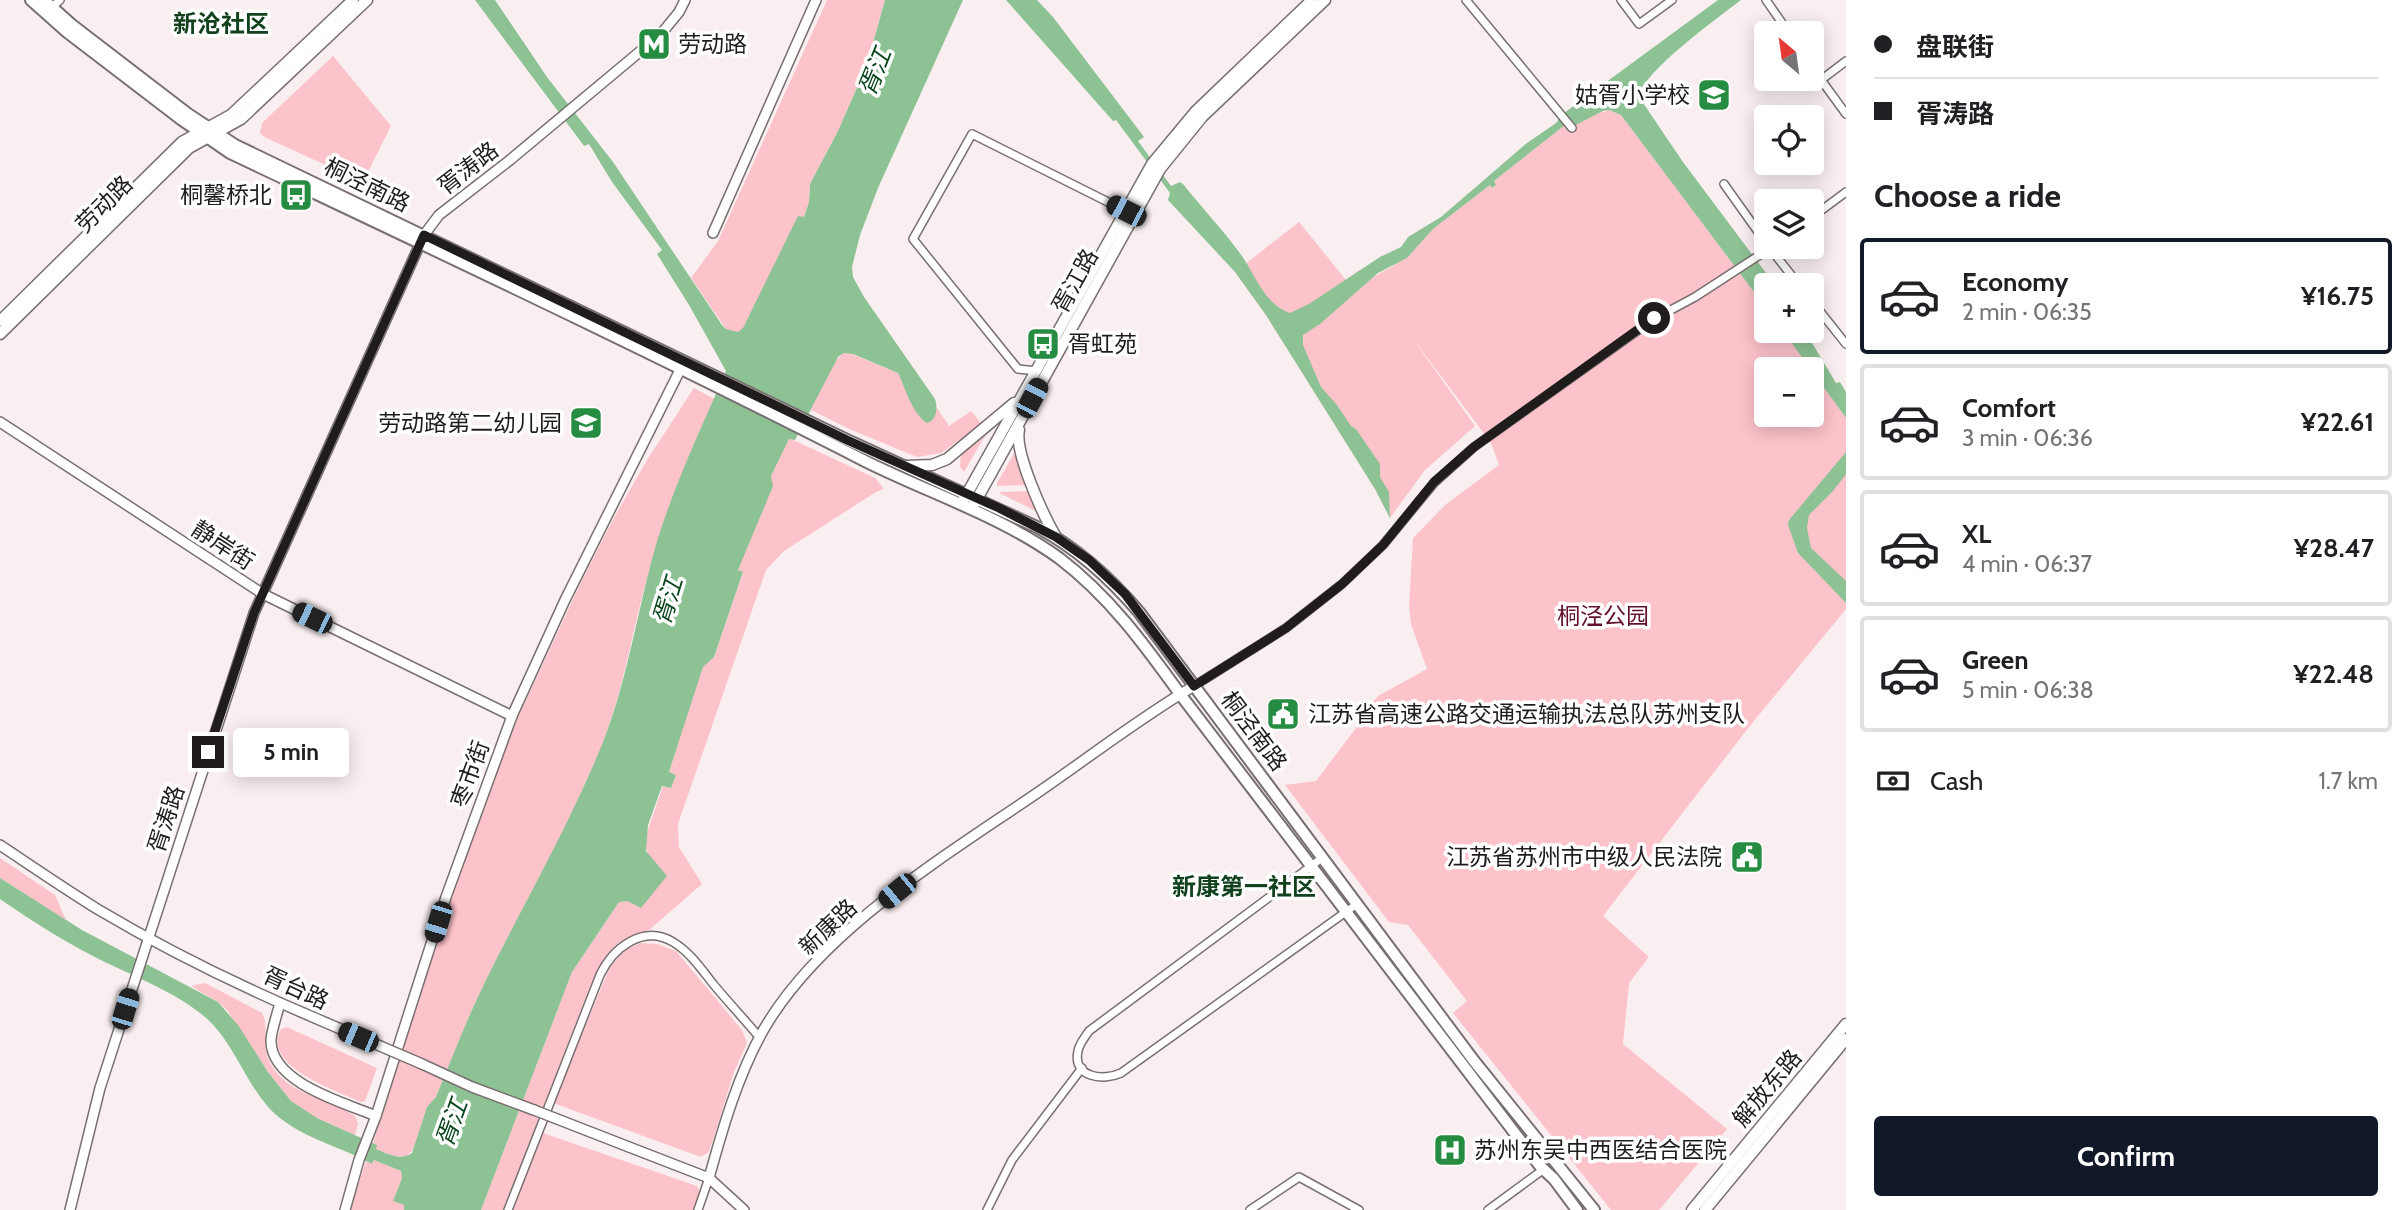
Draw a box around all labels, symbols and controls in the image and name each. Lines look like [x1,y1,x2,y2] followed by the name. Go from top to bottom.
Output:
[173,9,269,38] district label: 新沧社区
[1754,21,1824,91] north arrow
[1754,21,1824,427] map controls
[635,25,673,63] metro station icon: 劳动路
[678,30,747,58] place label: 劳动路
[1916,31,1994,63] text: 盘联街
[852,41,898,99] water label: 胥江
[1695,76,1733,114] school or university icon: 姑胥小学校
[1575,81,1690,109] place label: 姑胥小学校
[1916,98,1994,130] text: 胥涛路
[1754,105,1824,175] button: locate
[432,136,504,200] street label: 胥涛路
[320,152,414,218] street label: 桐泾南路
[70,170,138,238] street label: 劳动路
[277,176,315,214] bus stop icon: 桐馨桥北
[1874,176,2061,215] text: Choose a ride
[180,181,272,209] place label: 桐馨桥北
[1754,189,1824,259] button: layers
[1103,192,1150,230] car
[1046,244,1104,318] street label: 胥江路
[1878,265,1941,328] icon: car
[1962,266,2068,298] text: Economy
[1754,273,1824,343] button: +
[2301,280,2374,312] text: ¥16.75
[1962,298,2092,326] text: 2 min · 06:35
[1638,302,1670,334] route start
[1024,325,1062,363] bus stop icon: 胥虹苑
[1068,330,1137,358] place label: 胥虹苑
[1754,357,1824,427] button: −
[1013,375,1052,421] car
[1878,391,1941,454] icon: car
[1962,392,2056,424] text: Comfort
[567,404,605,442] school or university icon: 劳动路第二幼儿园
[2301,406,2374,438] text: ¥22.61
[378,409,562,437] place label: 劳动路第二幼儿园
[1962,424,2093,452] text: 3 min · 06:36
[186,514,260,576] street label: 静岸街
[1878,517,1941,580] icon: car
[1962,518,1991,550] text: XL
[2294,532,2374,564] text: ¥28.47
[1962,550,2092,578] text: 4 min · 06:37
[647,571,689,628] water label: 胥江
[289,599,336,637] car
[1557,602,1649,630] park label: 桐泾公园
[1878,643,1941,706] icon: car
[1962,644,2029,676] text: Green
[2293,658,2374,690] text: ¥22.48
[1962,676,2094,704] text: 5 min · 06:38
[1215,686,1293,776] street label: 桐泾南路
[1264,695,1302,733] public building icon: 江苏省高速公路交通运输执法总队苏州支队
[1308,700,1745,728] place label: 江苏省高速公路交通运输执法总队苏州支队
[232,728,348,776] callout: 5 min
[192,736,224,768] route end
[445,737,495,811] street label: 枣市街
[263,738,319,766] text: 5 min
[1874,762,1912,800] icon: cash
[1930,765,1983,797] text: Cash
[2318,767,2378,795] text: 1.7 km
[142,782,190,856] street label: 胥涛路
[1728,838,1766,876] public building icon: 江苏省苏州市中级人民法院
[1446,843,1722,871] place label: 江苏省苏州市中级人民法院
[875,870,920,912] car
[1172,872,1316,901] district label: 新康第一社区
[793,893,863,961] street label: 新康路
[422,899,455,945] car
[259,961,333,1015] street label: 胥台路
[109,986,142,1032] car
[335,1019,382,1055] car
[1727,1044,1807,1132] street label: 解放东路
[430,1092,474,1150] water label: 胥江
[1874,1116,2378,1196] button: Confirm
[1431,1131,1469,1169] hospital icon: 苏州东吴中西医结合医院
[1474,1136,1727,1164] place label: 苏州东吴中西医结合医院

